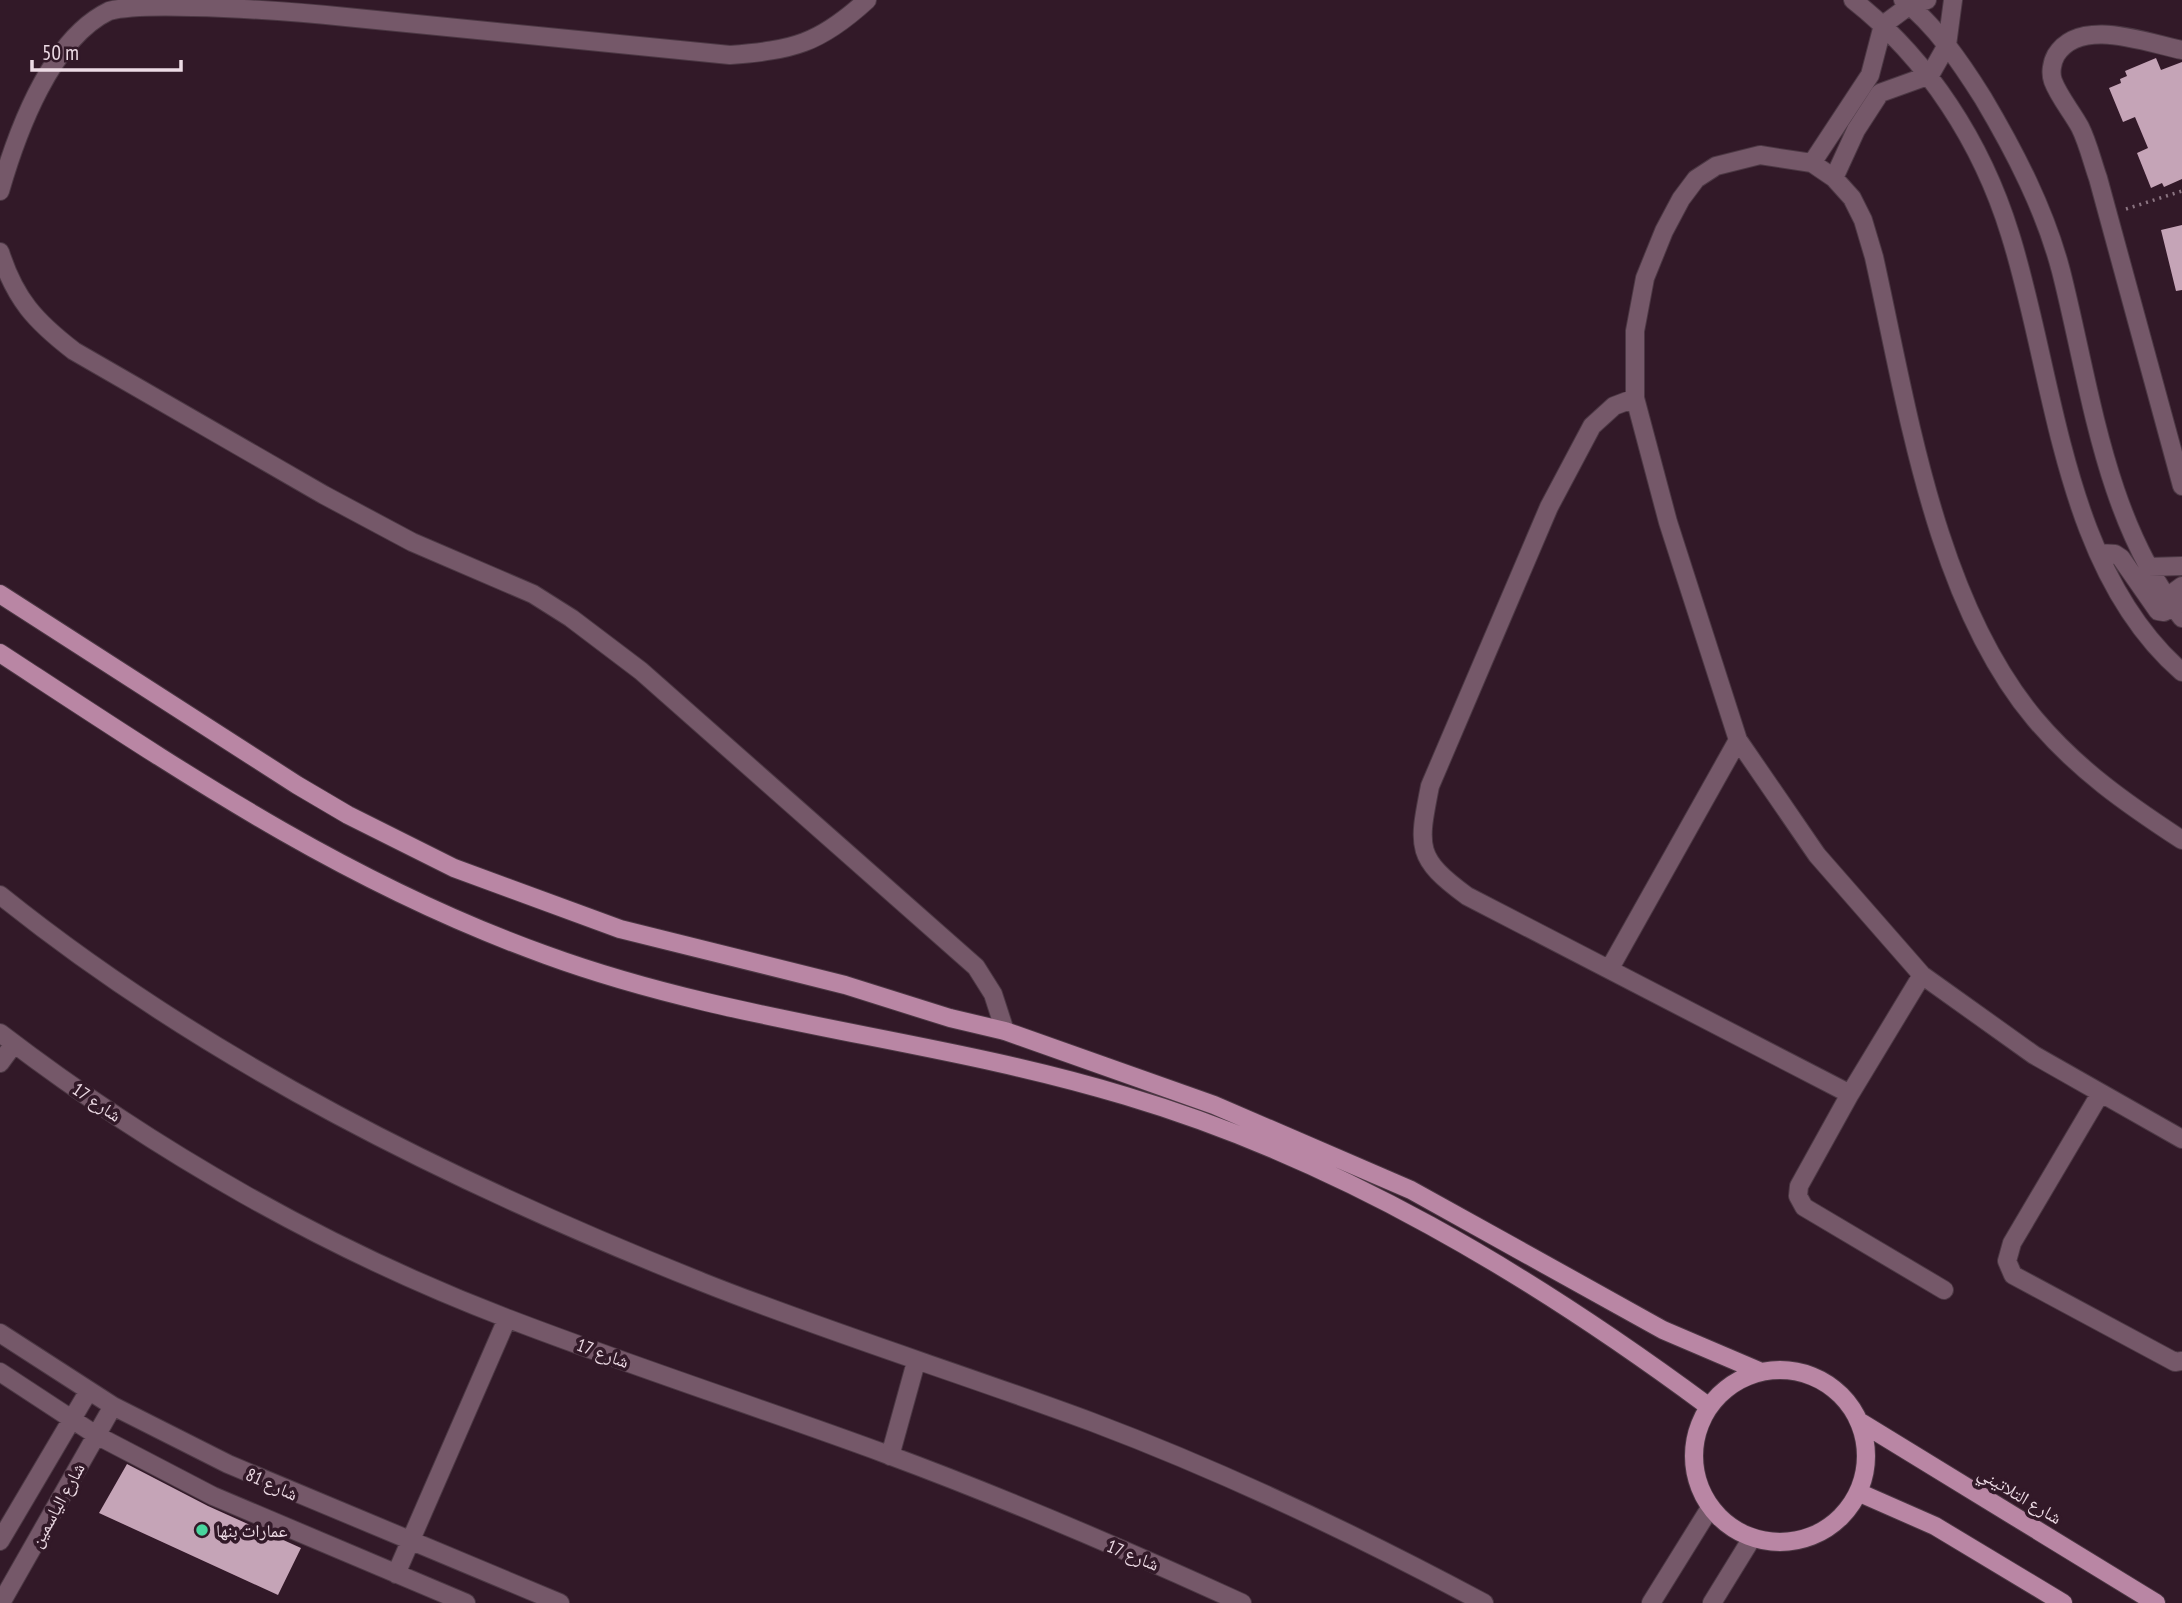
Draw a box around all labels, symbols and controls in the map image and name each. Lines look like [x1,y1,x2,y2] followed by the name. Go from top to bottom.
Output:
[32,28,180,72] scale bar
[42,39,79,66] text: 50 m
[68,1077,126,1127] street label: شارع 17
[574,1333,632,1373] street label: شارع 17
[24,1459,90,1551] street label: شارع الياسمين
[1972,1461,2066,1532] street label: شارع التلاتيني
[243,1462,301,1506] street label: شارع 81
[216,1519,288,1542] place label: عمارات بنها
[194,1522,210,1538] marker: عمارات بنها
[1104,1534,1162,1576] street label: شارع 17

